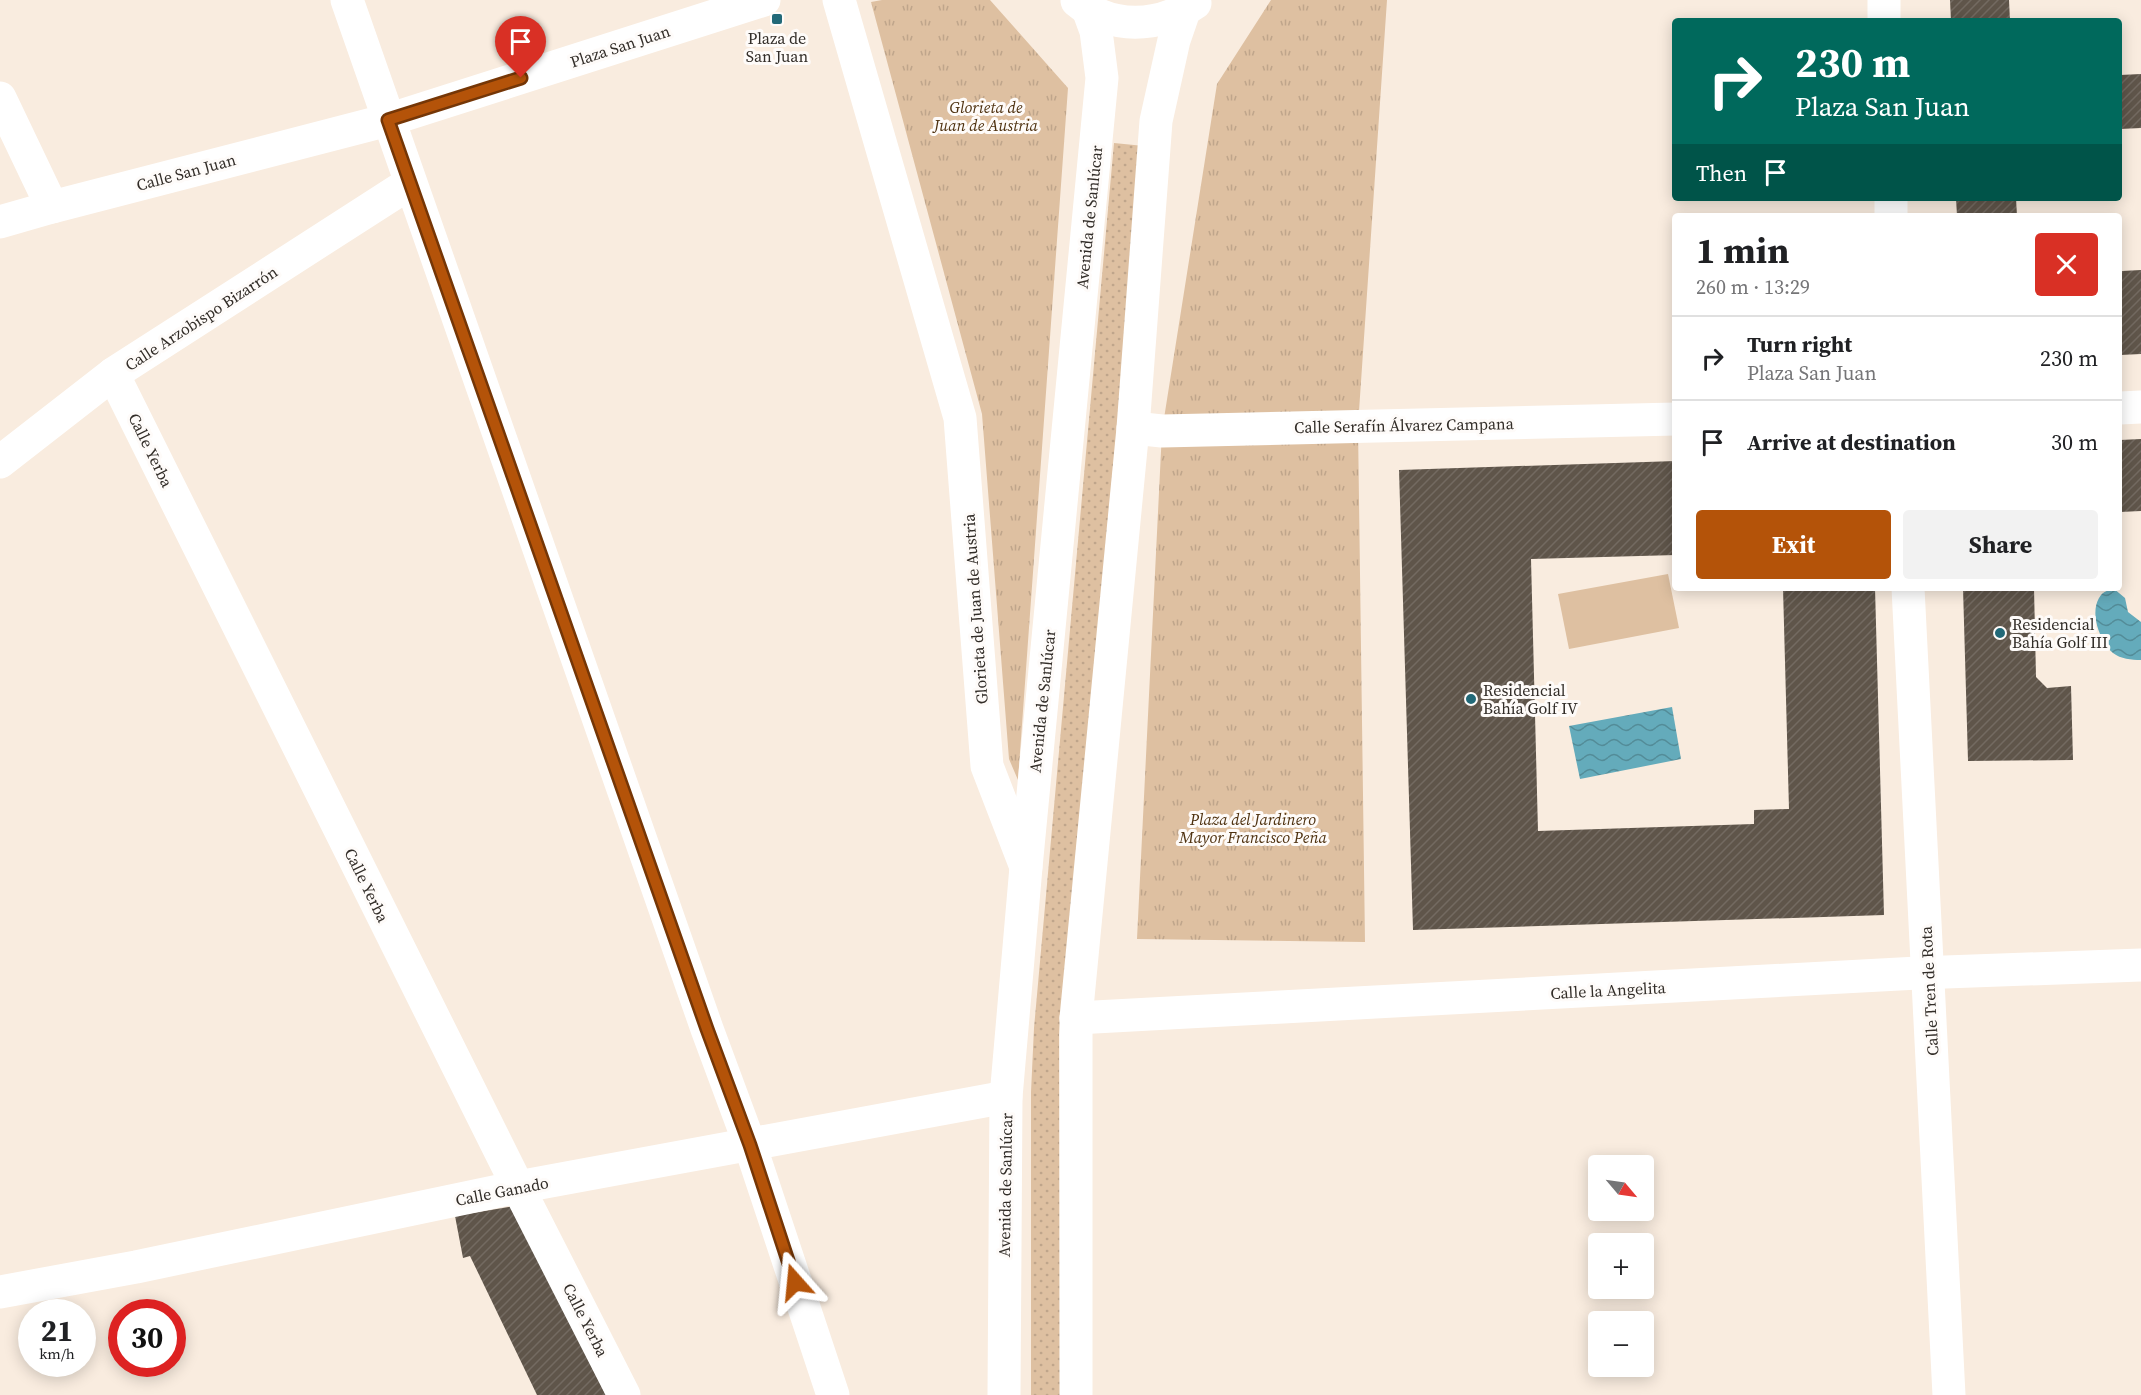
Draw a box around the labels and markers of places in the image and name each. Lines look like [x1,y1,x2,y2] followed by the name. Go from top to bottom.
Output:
[770,12,784,26] marker: Plaza de San Juan
[495,16,546,78] pin
[746,27,808,67] place label: Plaza de San Juan
[2012,613,2108,653] place label: Residencial Bahía Golf III
[1993,626,2007,640] marker: Residencial Bahía Golf III
[1483,679,1578,719] place label: Residencial Bahía Golf IV
[1464,692,1478,706] marker: Residencial Bahía Golf IV

